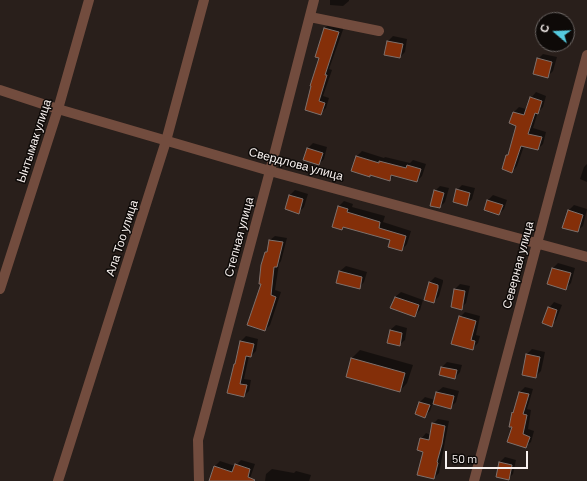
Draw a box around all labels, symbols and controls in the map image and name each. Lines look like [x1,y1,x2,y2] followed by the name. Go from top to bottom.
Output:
[535,12,575,52] north arrow
[537,22,552,34] text: С
[14,97,54,185] street label: Ынтымак улица
[247,144,345,184] street label: Свердлова улица
[221,195,257,279] street label: Степная улица
[103,198,141,278] street label: Ала Тоо улица
[499,220,537,310] street label: Северная улица
[447,443,530,469] scale bar
[452,451,477,465] text: 50 m

